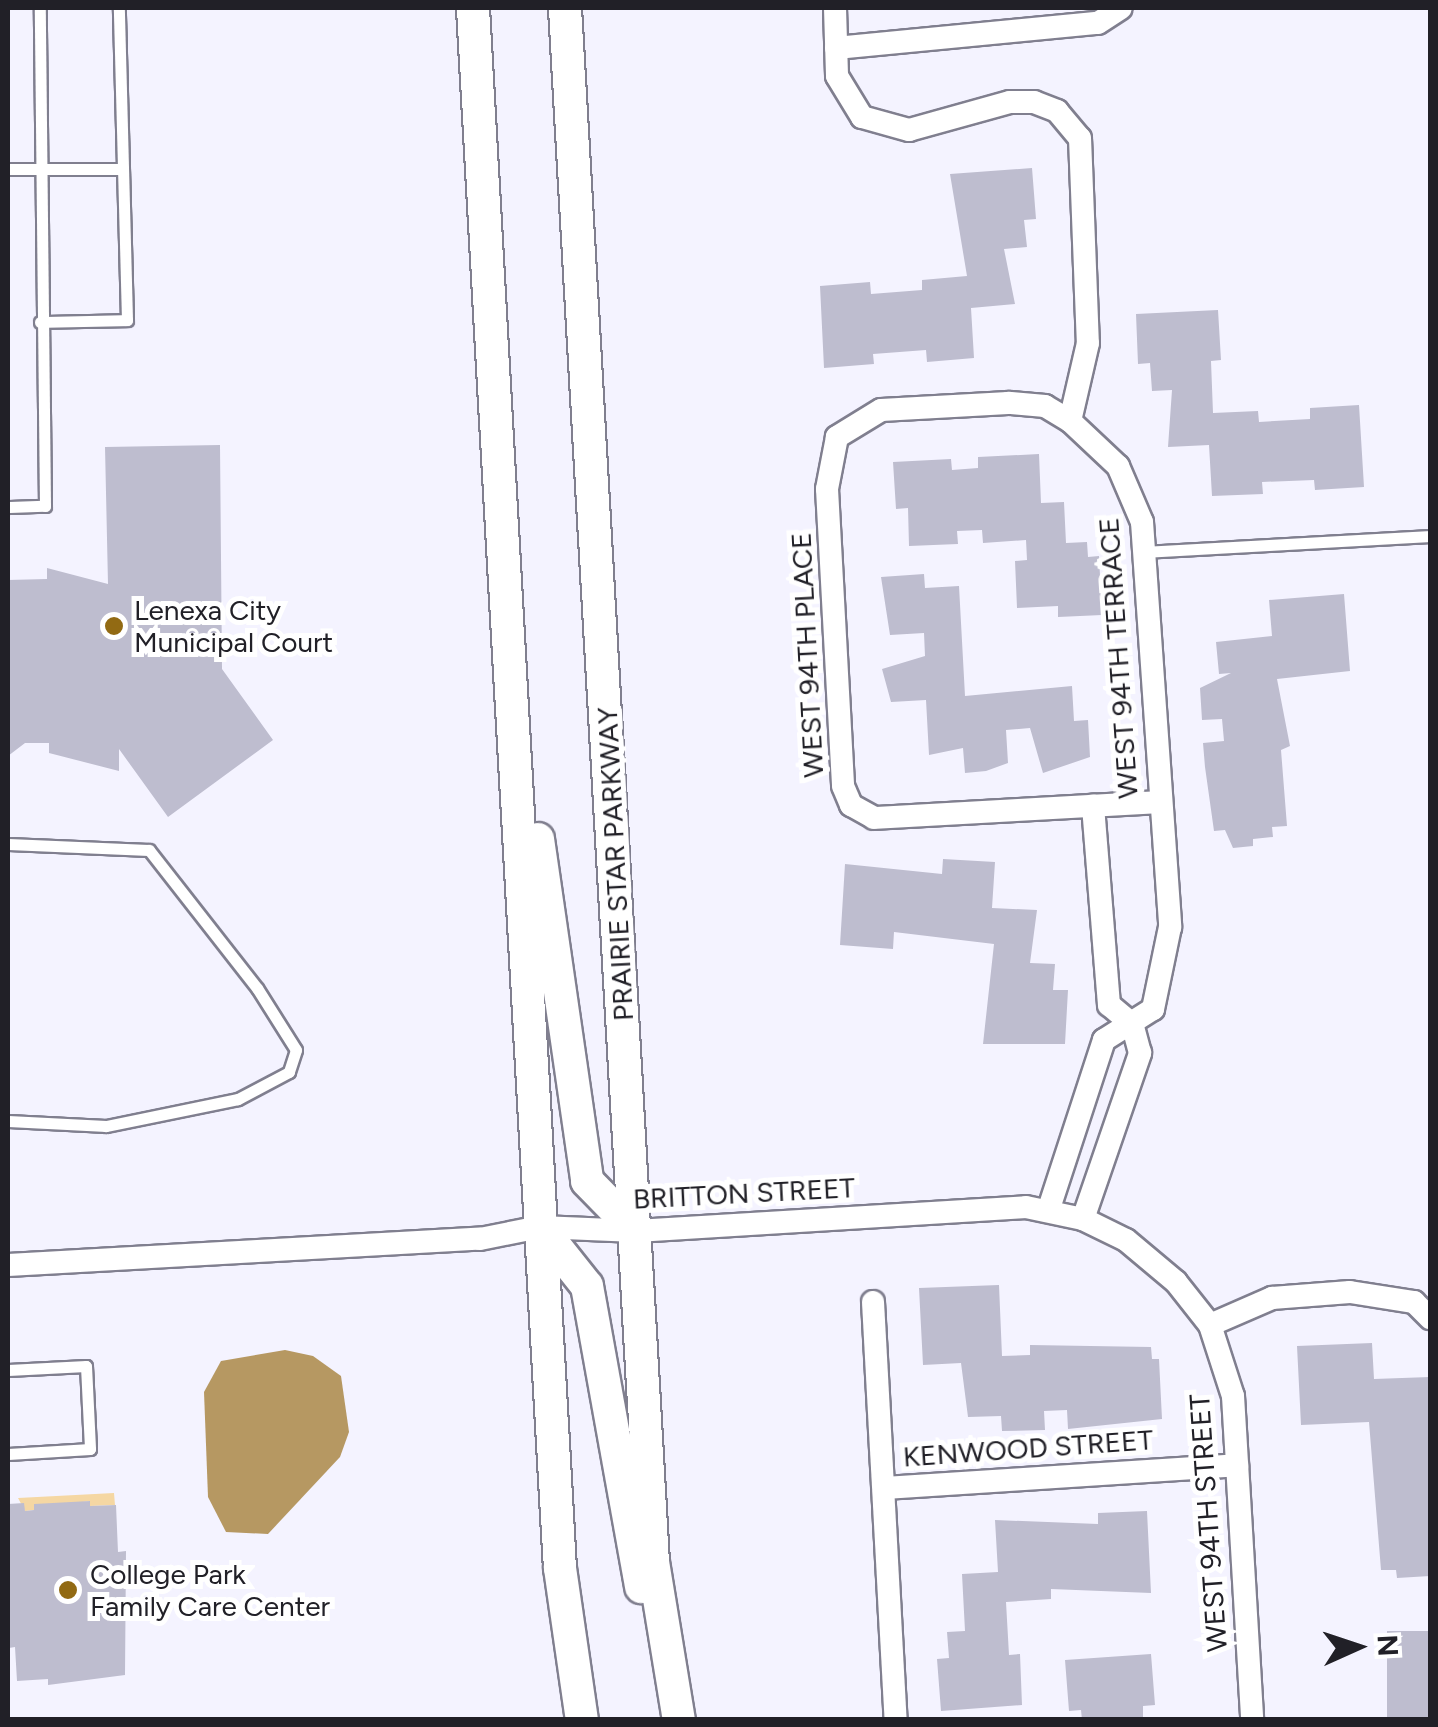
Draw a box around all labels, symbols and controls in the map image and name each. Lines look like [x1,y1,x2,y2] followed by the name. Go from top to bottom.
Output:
[1091,516,1145,800] street label: WEST 94TH TERRACE
[784,532,830,778] street label: WEST 94TH PLACE
[134,593,333,659] place label: Lenexa City Municipal Court
[103,615,125,637] marker: Lenexa City Municipal Court
[590,706,640,1022] street label: PRAIRIE STAR PARKWAY
[632,1170,856,1216] street label: BRITTON STREET
[1182,1393,1234,1653] street label: WEST 94TH STREET
[902,1422,1154,1474] street label: KENWOOD STREET
[90,1557,330,1623] place label: College Park Family Care Center
[55,1577,81,1603] marker: College Park Family Care Center
[1308,1597,1408,1697] north arrow
[1370,1634,1406,1657] text: N

